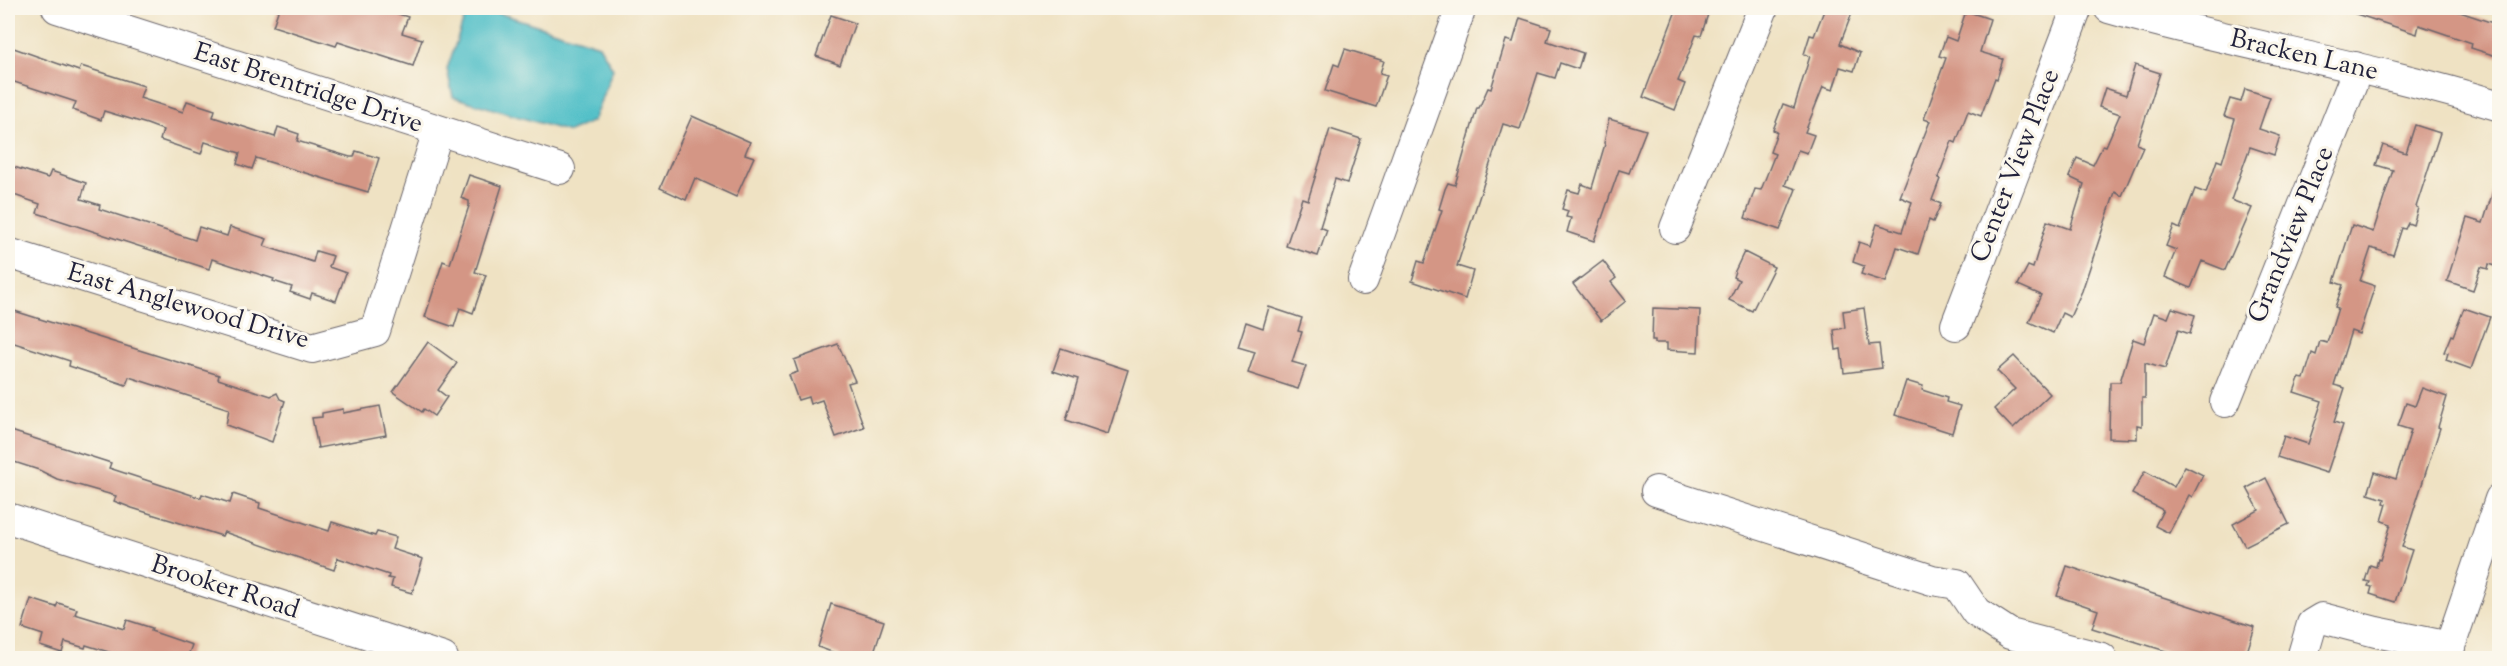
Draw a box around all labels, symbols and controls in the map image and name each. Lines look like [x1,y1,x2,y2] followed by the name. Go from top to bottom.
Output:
[2226,21,2382,91] street label: Bracken Lane
[189,35,427,143] street label: East Brentridge Drive
[1962,64,2070,268] street label: Center View Place
[2240,141,2344,329] street label: Grandview Place
[63,255,313,359] street label: East Anglewood Drive
[146,547,304,629] street label: Brooker Road

